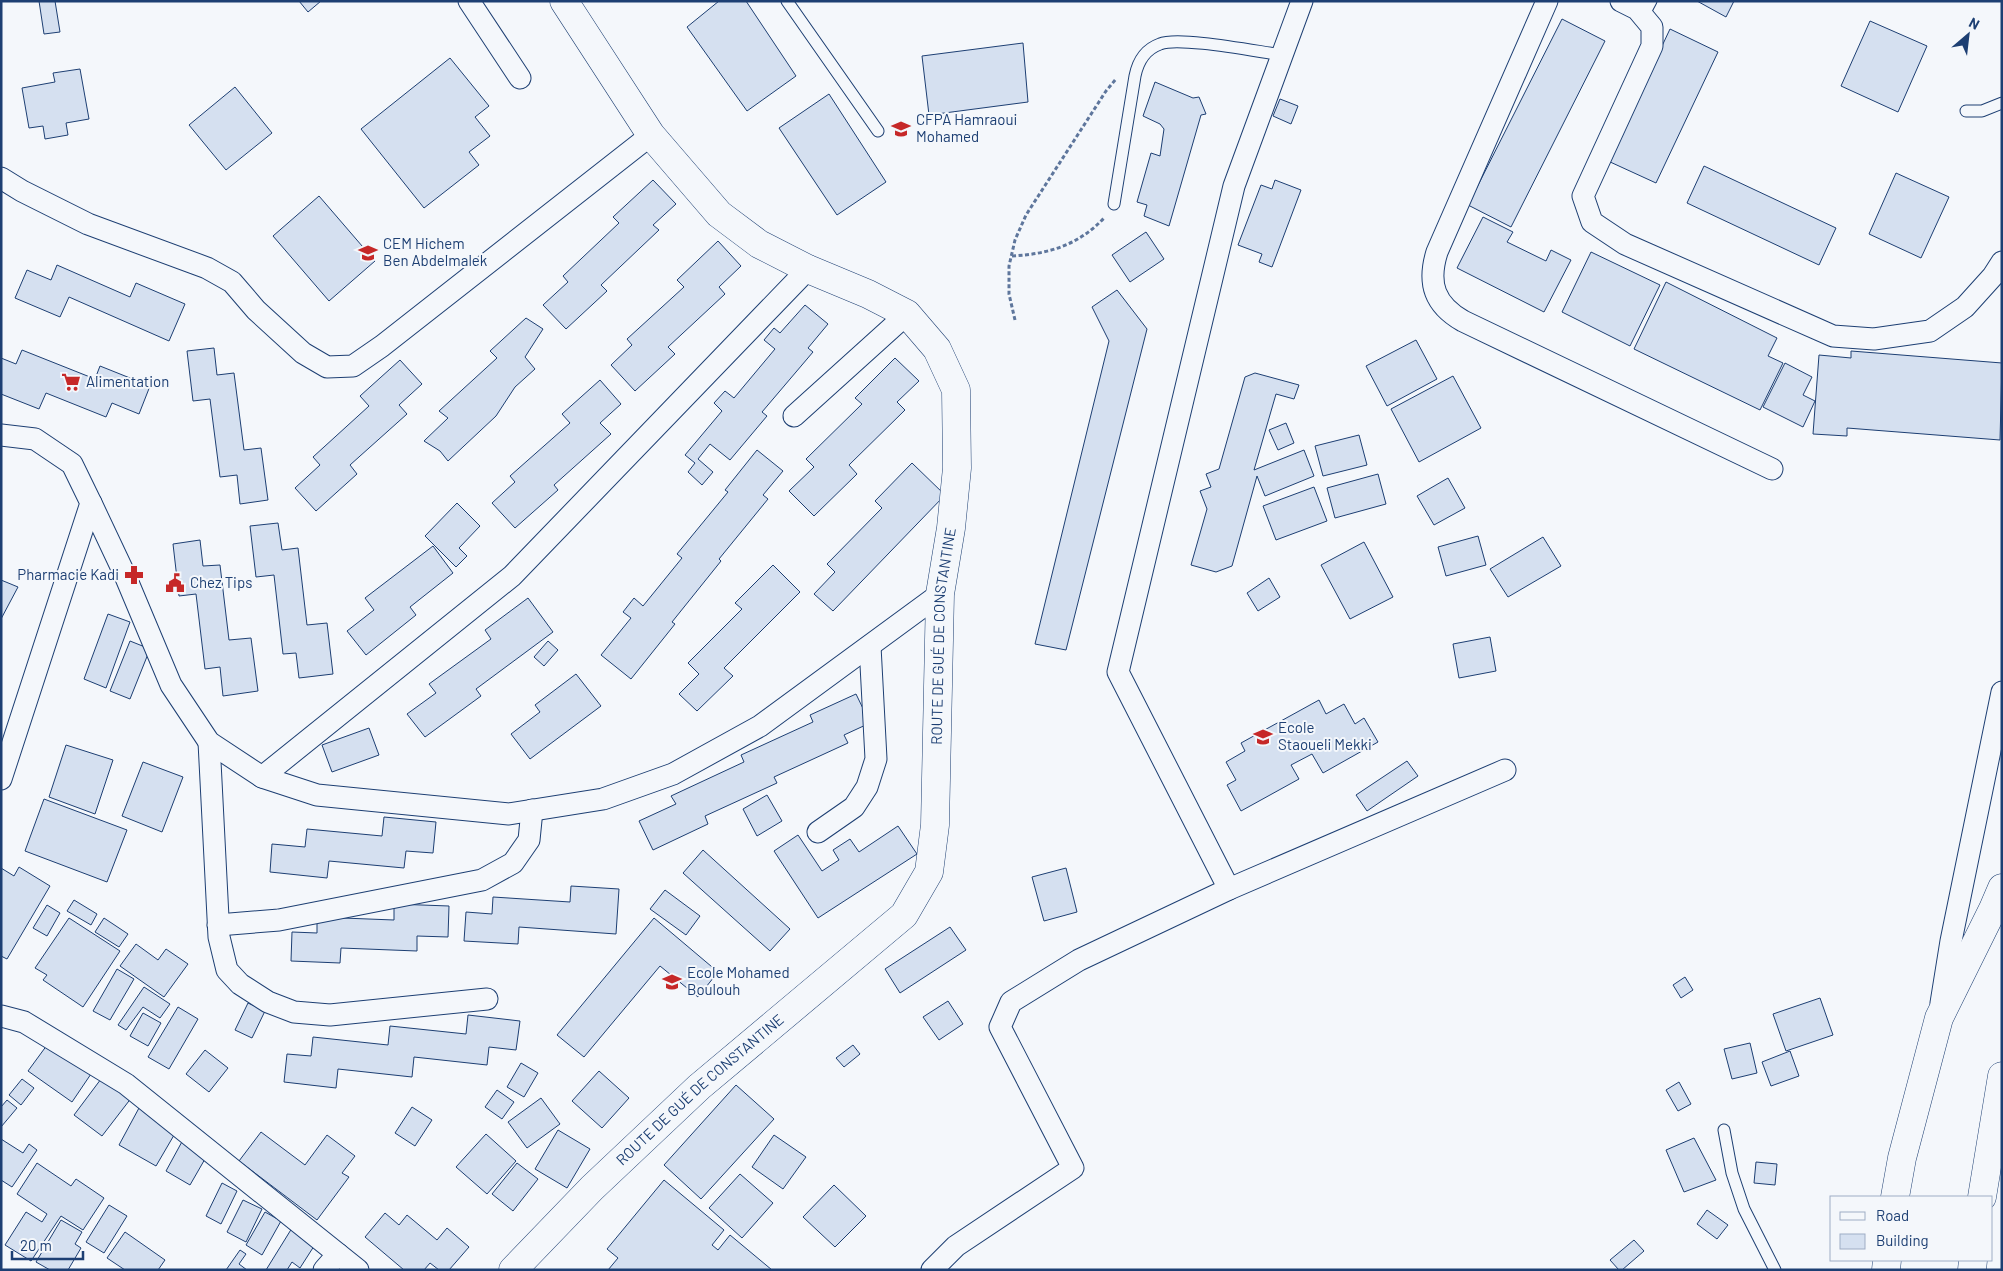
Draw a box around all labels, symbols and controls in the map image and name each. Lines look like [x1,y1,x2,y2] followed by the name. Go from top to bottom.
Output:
[1943,10,1993,60] north arrow
[1966,13,1982,33] text: N
[916,110,1017,145] place label: CFPA Hamraoui Mohamed
[890,118,912,140] school or university icon: CFPA Hamraoui Mohamed
[383,234,488,269] place label: CEM Hichem Ben Abdelmalek
[357,242,379,264] school or university icon: CEM Hichem Ben Abdelmalek
[60,371,82,393] supermarket icon: Alimentation
[86,372,169,390] place label: Alimentation
[927,526,959,745] street label: ROUTE DE GUÉ DE CONSTANTINE
[123,564,145,586] pharmacy icon: Pharmacie Kadi
[17,565,119,583] place label: Pharmacie Kadi
[164,572,186,594] public building icon: Chez Tips
[190,573,252,591] place label: Chez Tips
[1278,718,1372,753] place label: Ecole Staoueli Mekki
[1252,726,1274,748] school or university icon: Ecole Staoueli Mekki
[687,963,790,998] place label: Ecole Mohamed Boulouh
[661,971,683,993] school or university icon: Ecole Mohamed Boulouh
[612,1010,787,1168] street label: ROUTE DE GUÉ DE CONSTANTINE
[1830,1196,1993,1261] legend
[1876,1206,1909,1224] text: Road
[12,1228,84,1260] scale bar
[1876,1231,1929,1249] text: Building
[20,1236,52,1254] text: 20 m

